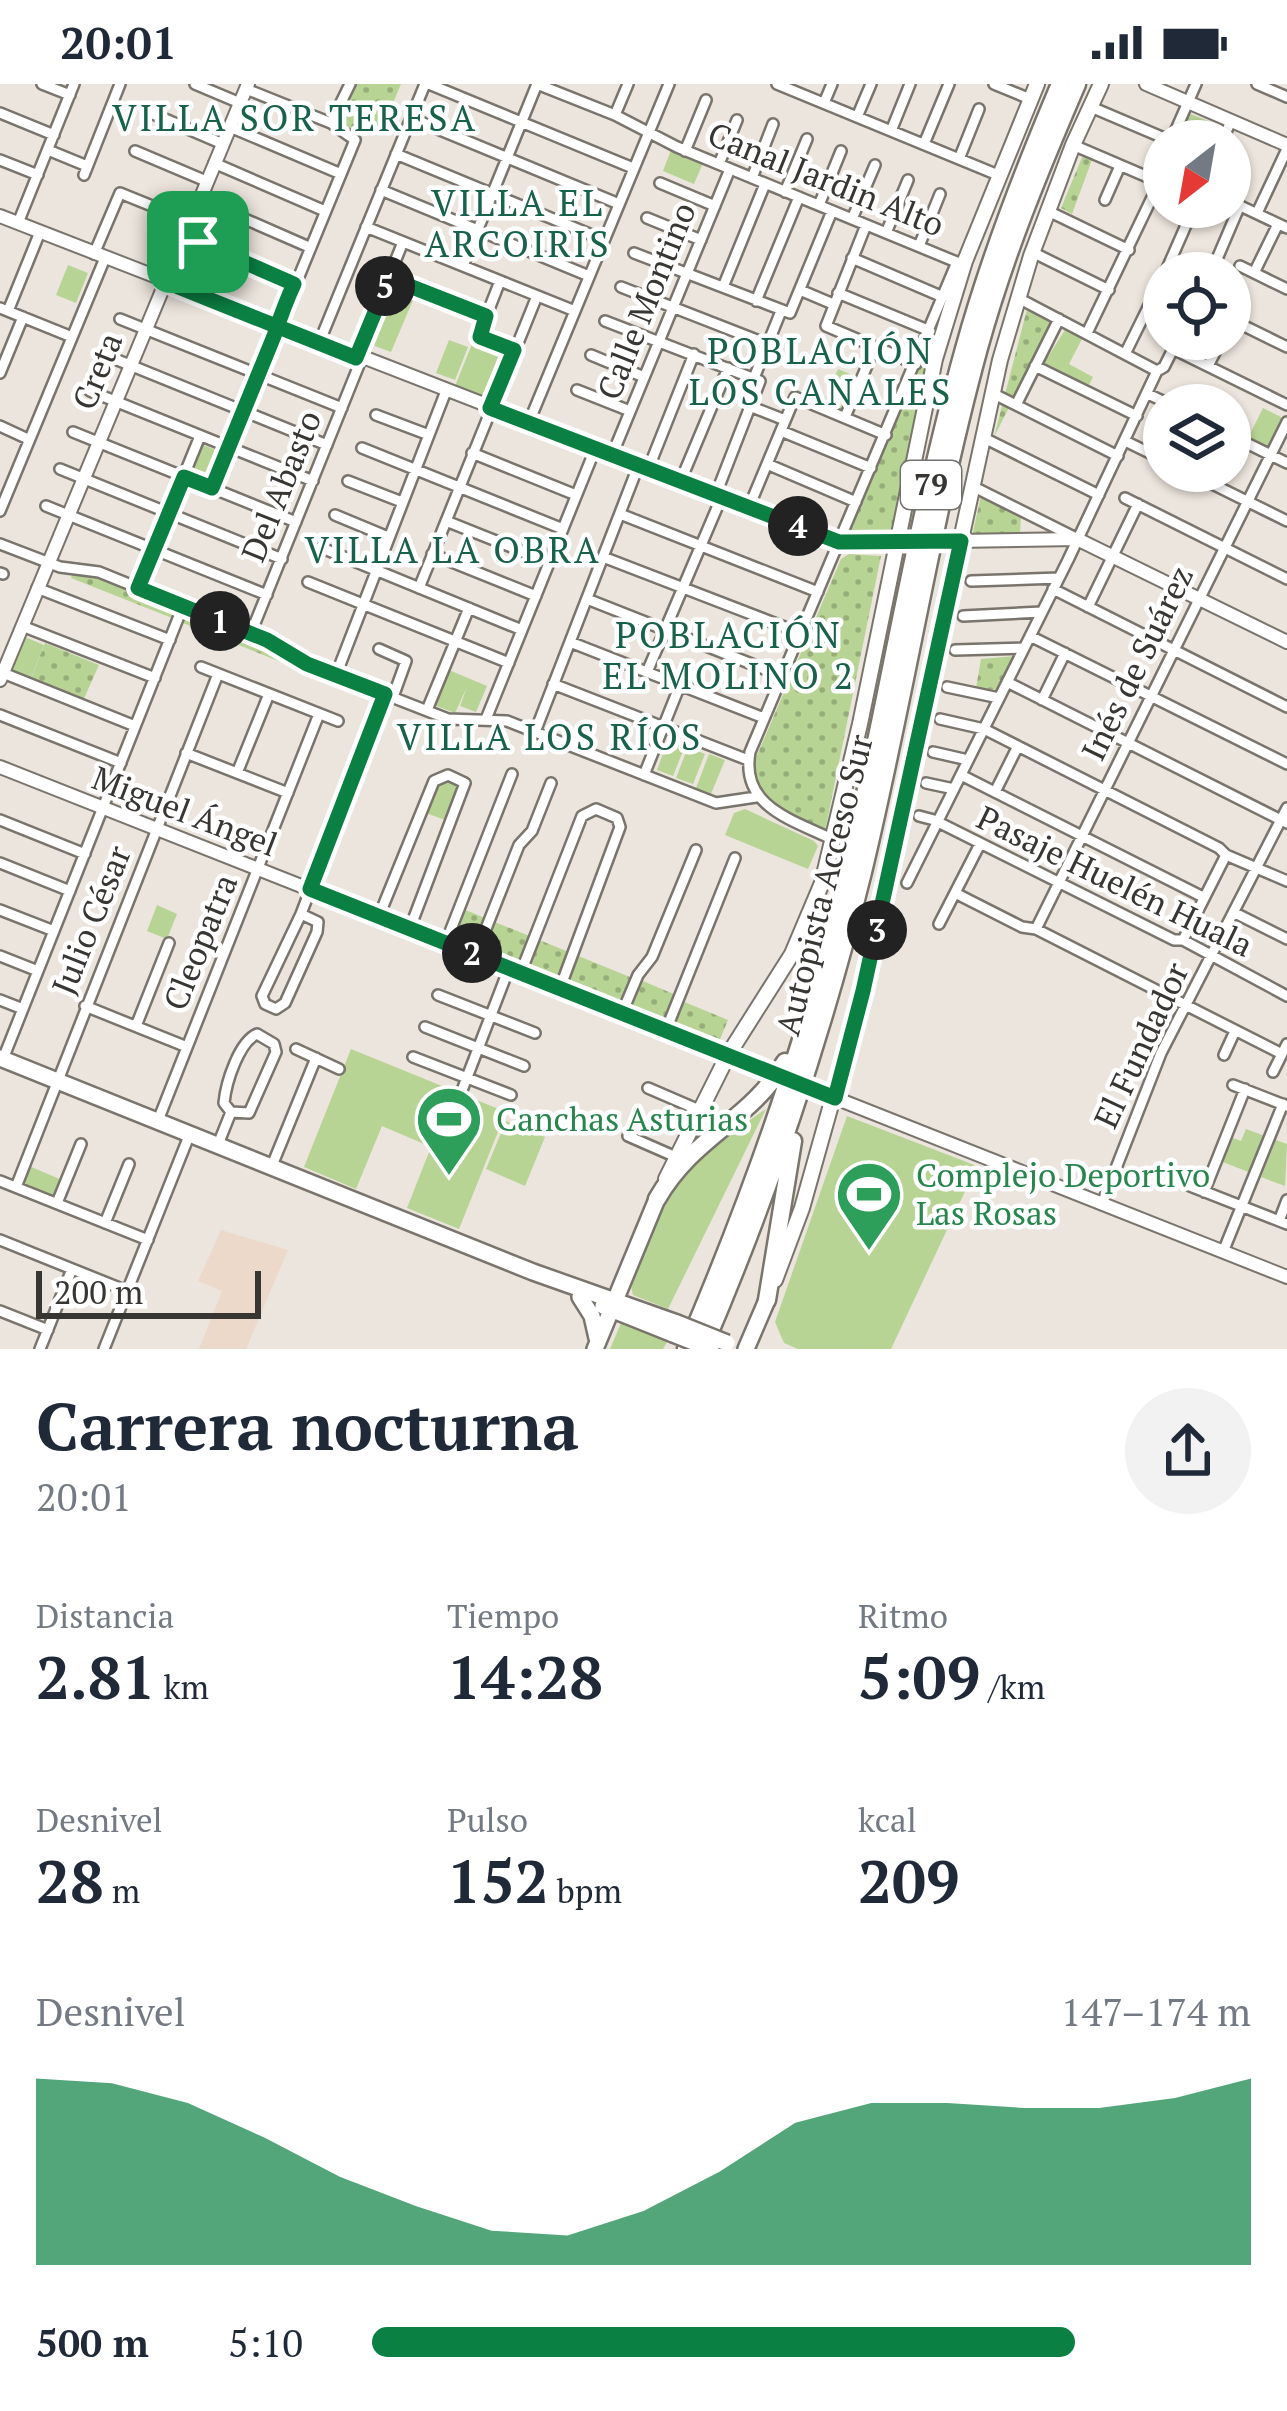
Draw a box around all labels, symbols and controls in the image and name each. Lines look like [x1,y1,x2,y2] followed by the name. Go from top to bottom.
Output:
[60,12,177,72] text: 20:01
[112,94,478,141] district label: VILLA SOR TERESA
[702,112,951,245] street label: Canal Jardin Alto
[1143,120,1251,228] north arrow
[1143,120,1251,492] map controls
[425,179,611,267] district label: VILLA EL ARCOIRIS
[147,191,249,293] pin
[586,196,705,406] street label: Calle Montino
[165,209,231,275] icon: arrive
[1143,252,1251,360] button: locate
[355,256,415,316] pin: 5
[376,264,394,307] text: 5
[62,326,131,416] street label: Creta
[689,327,953,415] district label: POBLACIÓN LOS CANALES
[1143,384,1251,492] button: layers
[231,404,330,568] street label: Del Abasto
[901,461,961,509] road number: 79
[768,496,828,556] pin: 4
[789,504,807,547] text: 4
[304,526,602,573] district label: VILLA LA OBRA
[1071,558,1202,767] street label: Inés de Suárez
[190,591,250,651] pin: 1
[211,599,229,642] text: 1
[602,611,856,699] district label: POBLACIÓN EL MOLINO 2
[397,713,703,760] district label: VILLA LOS RÍOS
[765,730,882,1040] street label: Autopista Acceso Sur
[87,756,284,866] street label: Miguel Ángel
[970,795,1260,966] street label: Pasaje Huelén Huala
[41,839,140,1001] street label: Julio César
[153,867,246,1016] street label: Cleopatra
[847,900,907,960] pin: 3
[868,908,886,951] text: 3
[442,923,502,983] pin: 2
[463,931,481,974] text: 2
[1083,955,1198,1134] street label: El Fundador
[414,1084,484,1178] sports icon: Canchas Asturias
[496,1097,748,1140] place label: Canchas Asturias
[916,1153,1210,1234] place label: Complejo Deportivo Las Rosas
[834,1159,904,1253] sports icon: Complejo Deportivo Las Rosas
[36,1265,261,1318] scale bar
[54,1270,143,1313] text: 200 m
[36,1381,579,1469] text: Carrera nocturna
[1125,1388,1251,1514] button: share
[36,1470,132,1522] text: 20:01
[36,1594,174,1637] text: Distancia
[447,1594,559,1637] text: Tiempo
[858,1594,948,1637] text: Ritmo
[36,1637,155,1716] text: 2.81
[447,1637,603,1716] text: 14:28
[858,1637,980,1716] text: 5:09
[155,1665,209,1708] text: km
[980,1665,1045,1708] text: /km
[36,1798,162,1841] text: Desnivel
[447,1798,528,1841] text: Pulso
[858,1798,917,1841] text: kcal
[36,1841,104,1920] text: 28
[447,1841,549,1920] text: 152
[858,1841,960,1920] text: 209
[104,1869,140,1912] text: m
[549,1869,622,1912] text: bpm
[36,1985,185,2037] text: Desnivel
[1061,1985,1251,2037] text: 147–174 m
[36,2316,149,2368] text: 500 m
[228,2316,303,2368] text: 5:10

